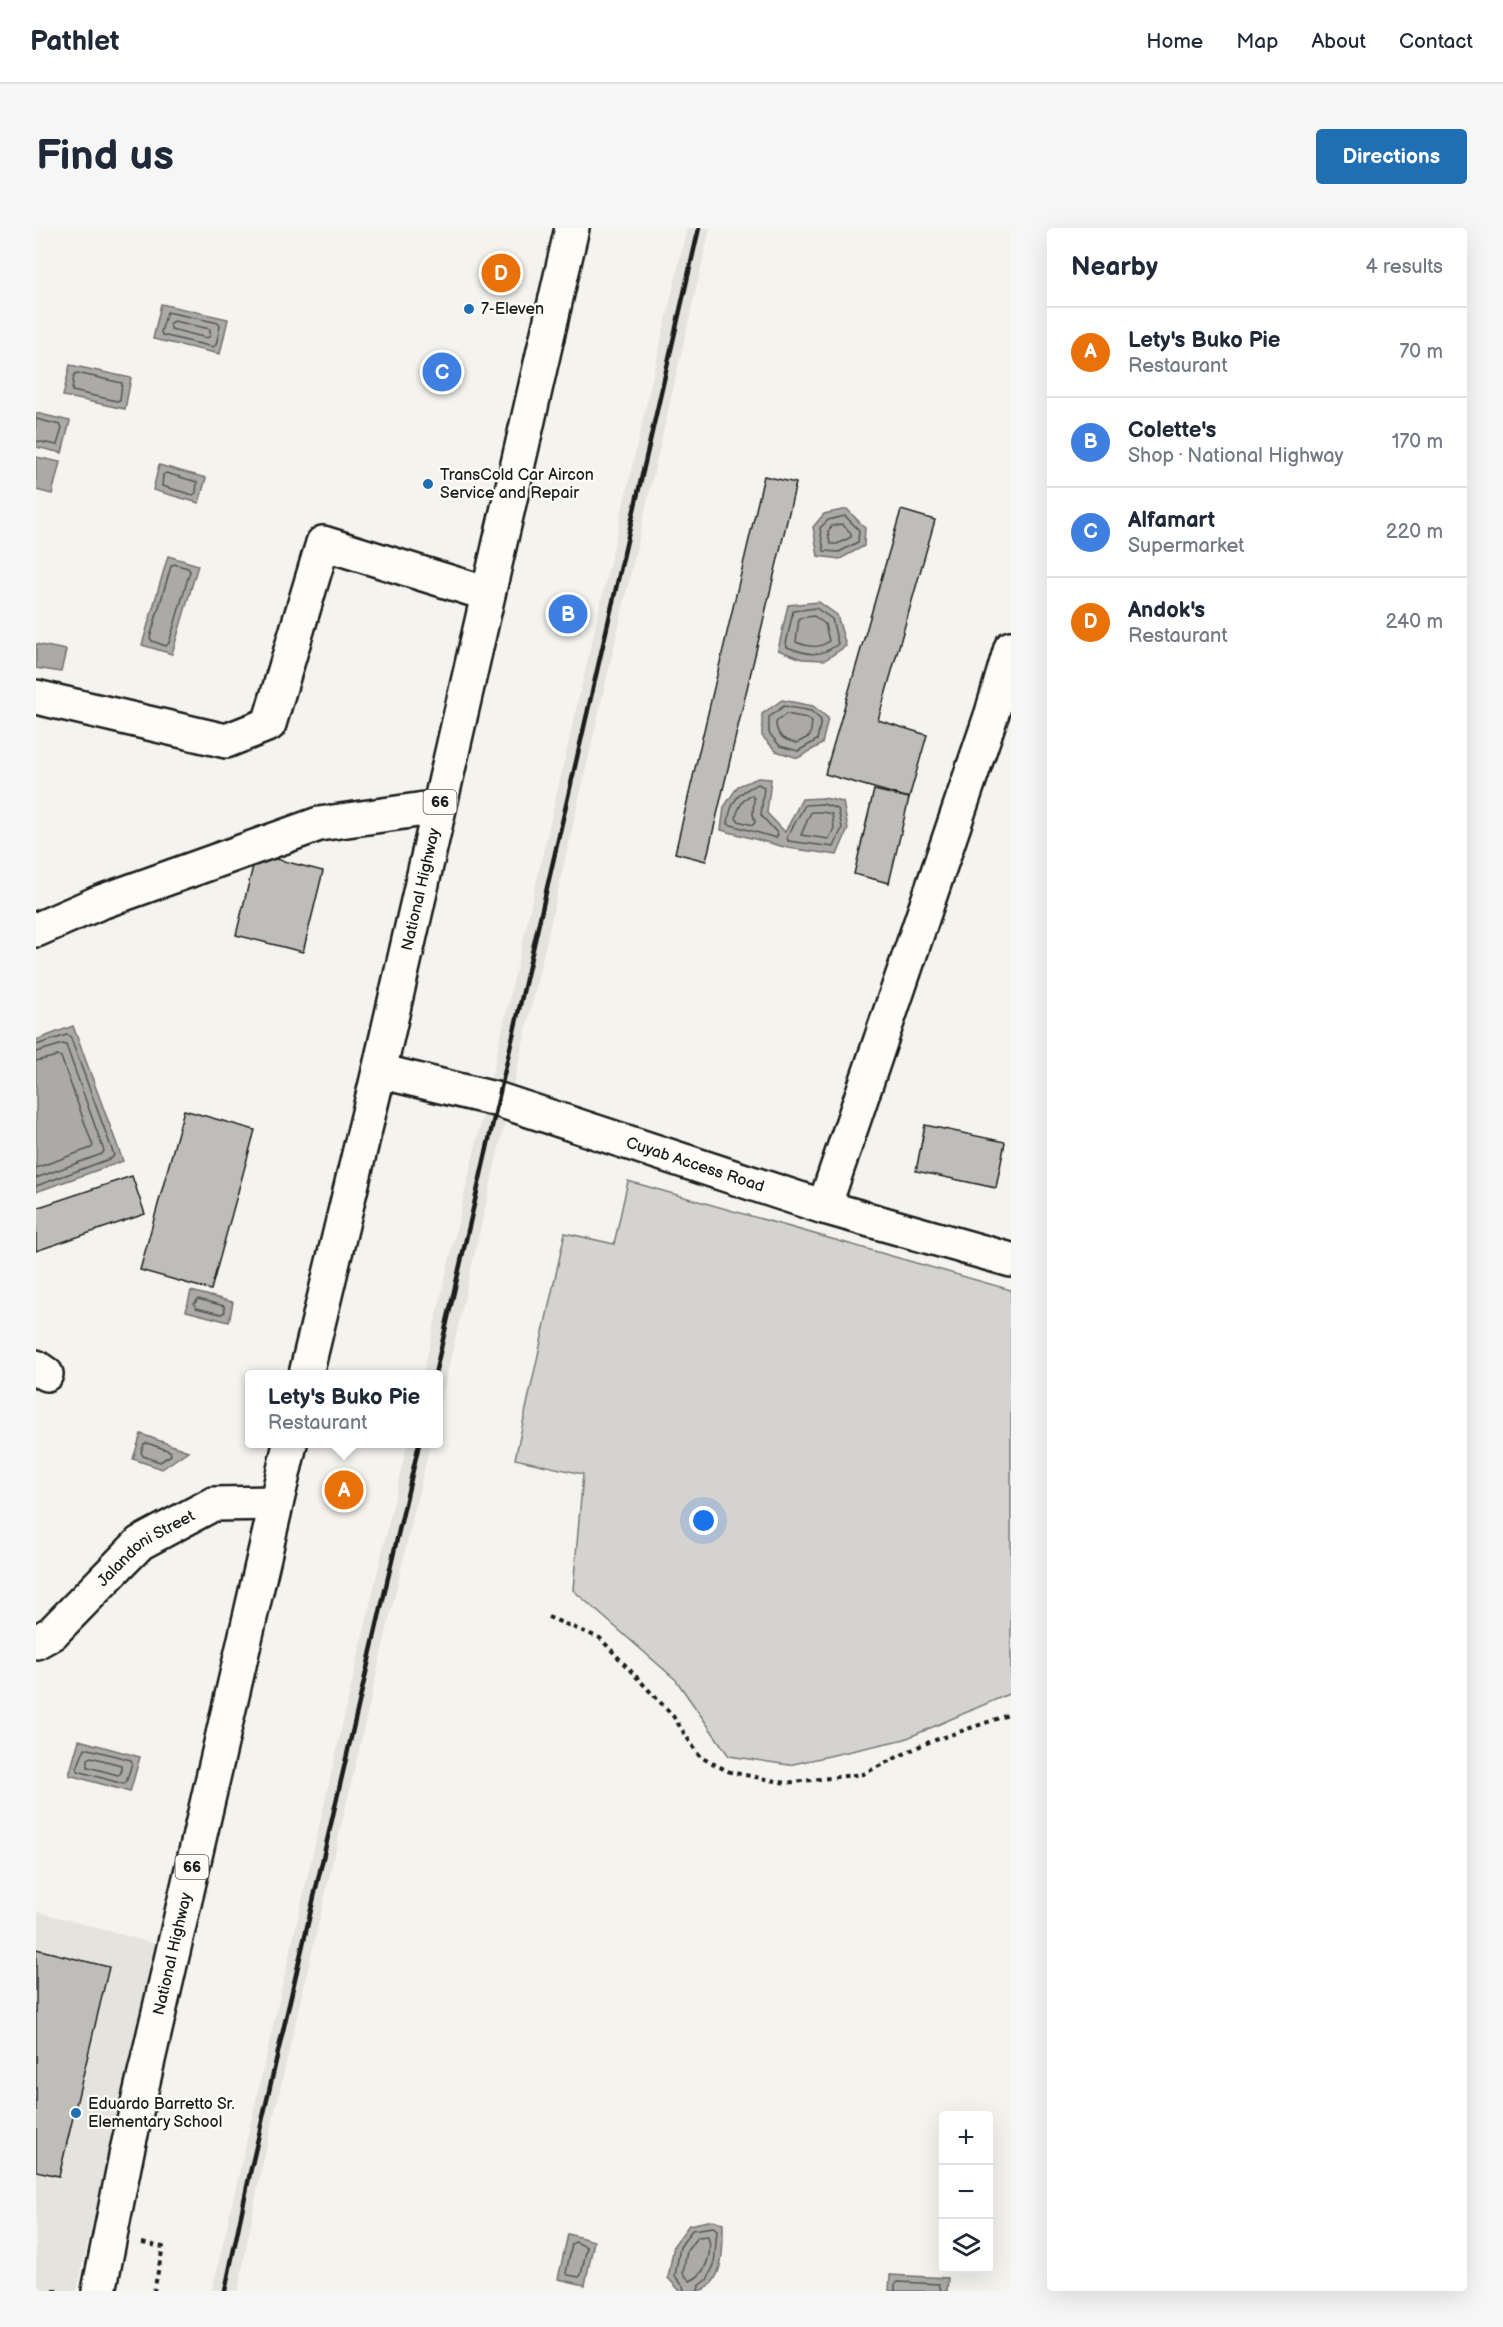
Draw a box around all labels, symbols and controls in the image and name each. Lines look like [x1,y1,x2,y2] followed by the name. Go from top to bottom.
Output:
[30,25,119,58] text: Pathlet
[1146,29,1203,54] text: Home
[1236,29,1278,54] text: Map
[1311,29,1366,54] text: About
[1399,29,1473,54] text: Contact
[1316,129,1467,184] button: Directions
[36,131,174,182] text: Find us
[482,250,520,296] pin: D
[1071,252,1158,283] text: Nearby
[1365,255,1443,279] text: 4 results
[481,300,544,319] place label: 7-Eleven
[462,302,476,316] marker: 7-Eleven
[1128,327,1280,354] text: Lety's Buko Pie
[1084,340,1097,364] text: A
[1399,340,1443,364] text: 70 m
[422,350,462,394] pin: C
[1128,354,1228,378] text: Restaurant
[1128,417,1216,444] text: Colette's
[1083,430,1098,454] text: B
[1392,430,1443,454] text: 170 m
[1128,444,1344,468] text: Shop · National Highway
[440,466,594,503] place label: TransCold Car Aircon Service and Repair
[421,477,435,491] marker: TransCold Car Aircon Service and Repair
[1128,507,1215,534] text: Alfamart
[1083,520,1098,544] text: C
[1386,520,1443,544] text: 220 m
[1128,534,1244,558] text: Supermarket
[548,592,588,636] pin: B
[1128,597,1205,624] text: Andok's
[1084,610,1097,634] text: D
[1386,610,1443,634] text: 240 m
[1128,624,1228,648] text: Restaurant
[424,790,456,814] road number: 66
[397,825,444,953] street label: National Highway
[624,1133,767,1196] street label: Cuyab Access Road
[245,1370,443,1448] popup
[268,1384,420,1411] text: Lety's Buko Pie
[268,1411,367,1435] text: Restaurant
[324,1468,364,1512] pin: A
[93,1506,198,1590] street label: Jalandoni Street
[689,1506,718,1535] your location
[176,1855,208,1879] road number: 66
[149,1890,196,2017] street label: National Highway
[88,2095,235,2132] place label: Eduardo Barretto Sr. Elementary School
[69,2106,83,2120] marker: Eduardo Barretto Sr. Elementary School
[939,2111,993,2273] map controls
[939,2111,993,2165] button: +
[939,2165,993,2219] button: −
[939,2219,993,2273] button: layers

